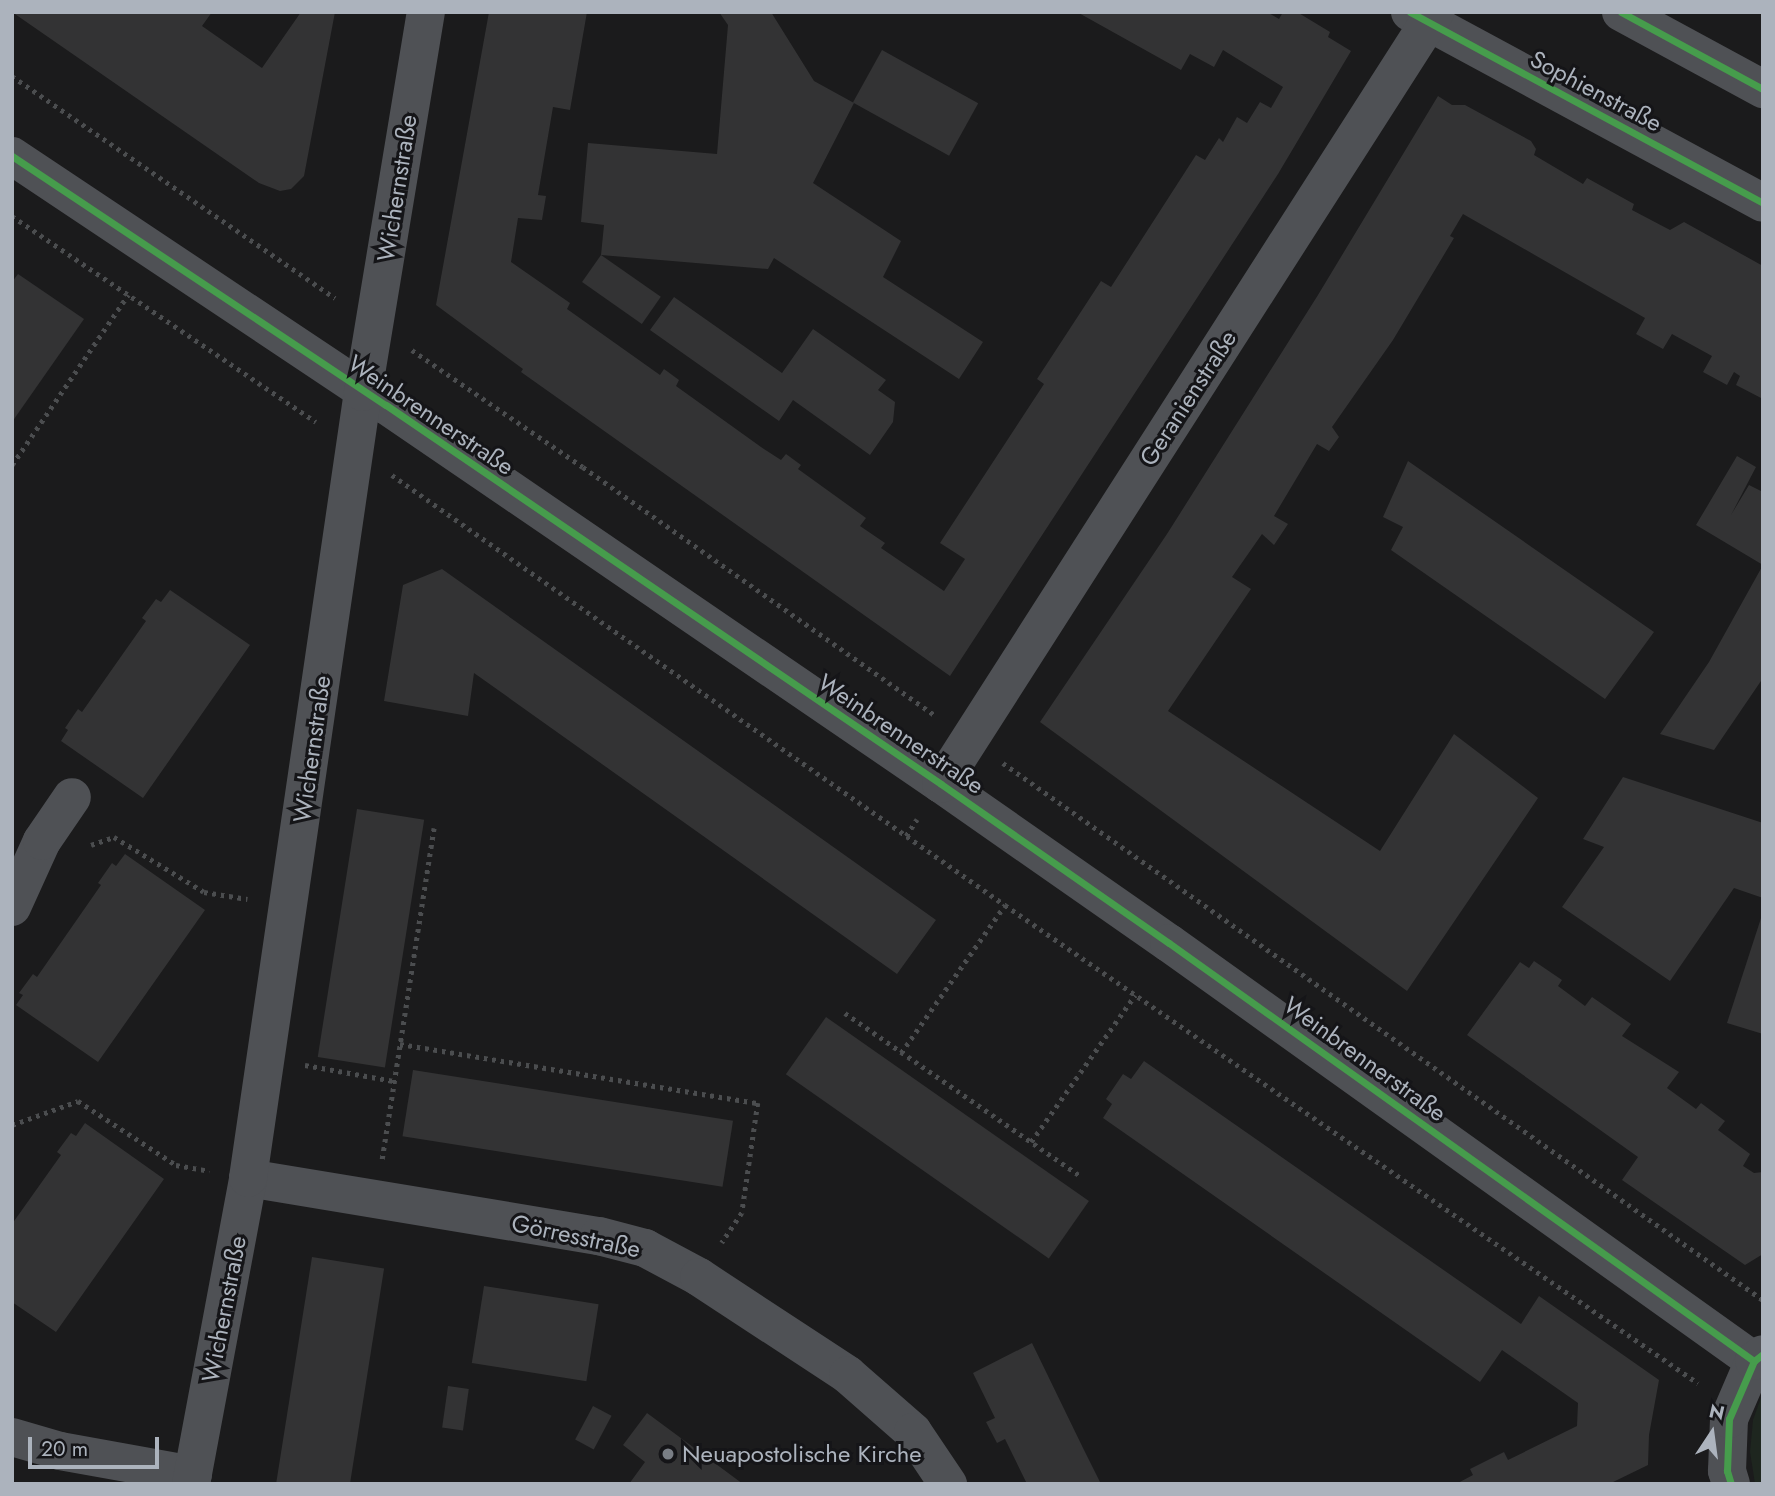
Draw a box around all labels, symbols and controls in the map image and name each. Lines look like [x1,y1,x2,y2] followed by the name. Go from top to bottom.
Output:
[1525,44,1667,138] street label: Sophienstraße
[371,112,423,264] street label: Wichernstraße
[1134,325,1242,471] street label: Geranienstraße
[343,349,519,481] street label: Weinbrennerstraße
[813,668,989,800] street label: Weinbrennerstraße
[287,674,337,824] street label: Wichernstraße
[1278,990,1452,1128] street label: Weinbrennerstraße
[509,1208,643,1264] street label: Görresstraße
[196,1233,252,1385] street label: Wichernstraße
[1706,1397,1727,1427] text: N
[1677,1398,1747,1468] north arrow
[32,1422,163,1466] scale bar
[41,1434,88,1464] text: 20 m
[682,1440,922,1468] place label: Neuapostolische Kirche
[660,1446,676,1462] marker: Neuapostolische Kirche

